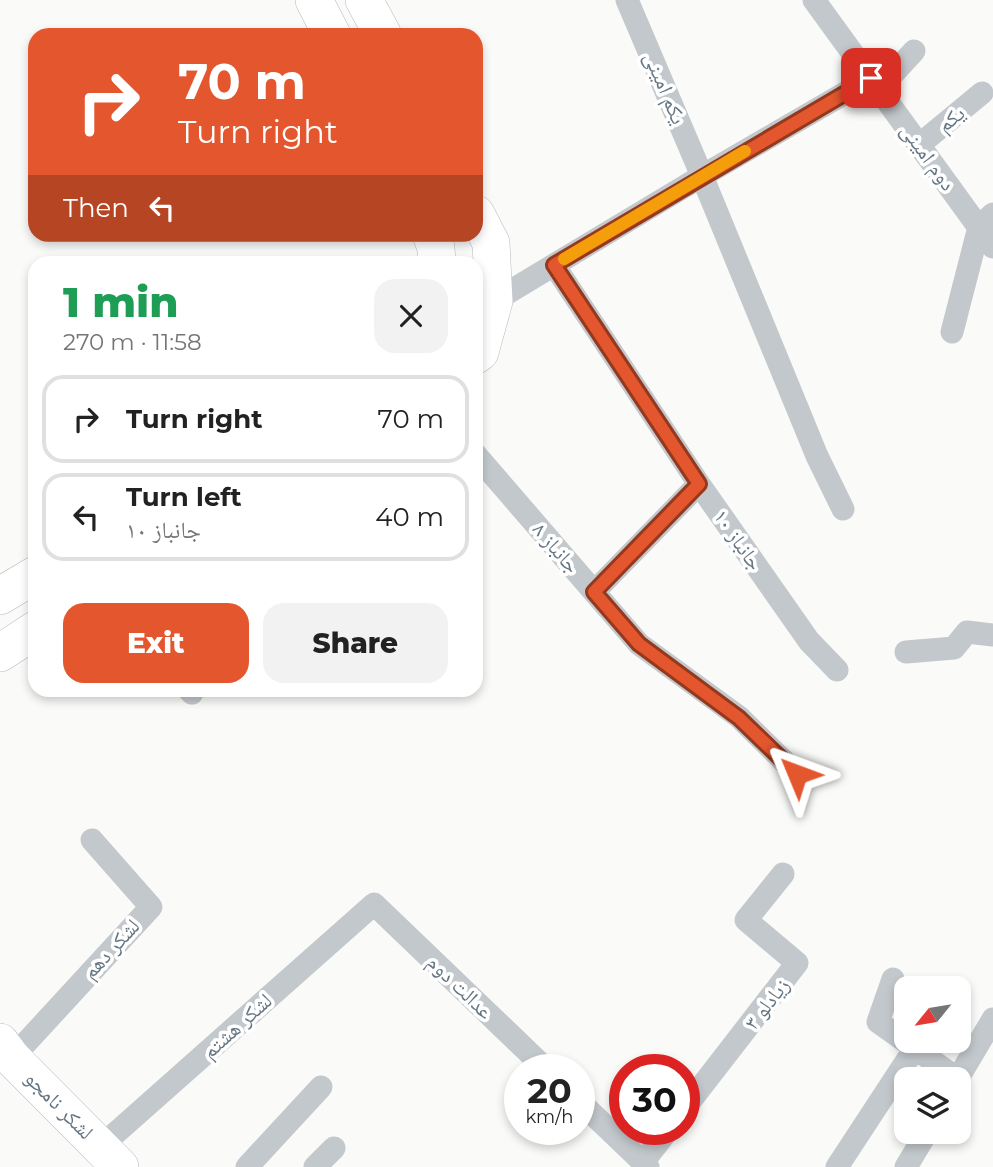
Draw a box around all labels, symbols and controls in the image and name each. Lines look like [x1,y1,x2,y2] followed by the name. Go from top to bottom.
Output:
[637,48,692,129] street label: یکم امینی
[841,48,901,108] pin
[178,52,306,111] text: 70 m
[63,56,154,147] icon: right
[852,59,890,97] icon: arrive
[932,100,971,139] street label: یکم
[178,112,338,151] text: Turn right
[894,118,961,196] street label: دوم امینی
[143,189,181,227] icon: left
[63,192,129,224] text: Then
[63,276,179,328] text: 1 min
[374,279,448,353] button: close
[63,328,202,356] text: 270 m · 11:58
[67,400,105,438] icon: right
[126,403,262,435] text: Turn right
[378,403,444,435] text: 70 m
[126,481,242,513] text: Turn left
[67,498,105,536] icon: left
[375,501,444,533] text: 40 m
[709,505,768,575] street label: ۱۰ جانباز
[126,516,201,544] text: ۱۰ جانباز
[528,517,585,578] street label: جانباز ۸
[63,603,249,683] button: Exit
[263,603,448,683] button: Share
[760,737,834,811] position arrow
[77,914,146,985] street label: لشکر دهم
[421,949,499,1026] street label: عدالت دوم
[739,973,794,1034] street label: زیادلو ۳
[894,976,971,1054] north arrow
[894,976,971,1144] map controls
[197,988,278,1065] street label: لشکر هشتم
[609,1054,700,1145] speed limit sign: 30
[20,1065,99,1144] street label: لشکر نامجو
[894,1067,971,1144] button: layers
[527,1069,572,1112] text: 20
[525,1106,574,1128] text: km/h

